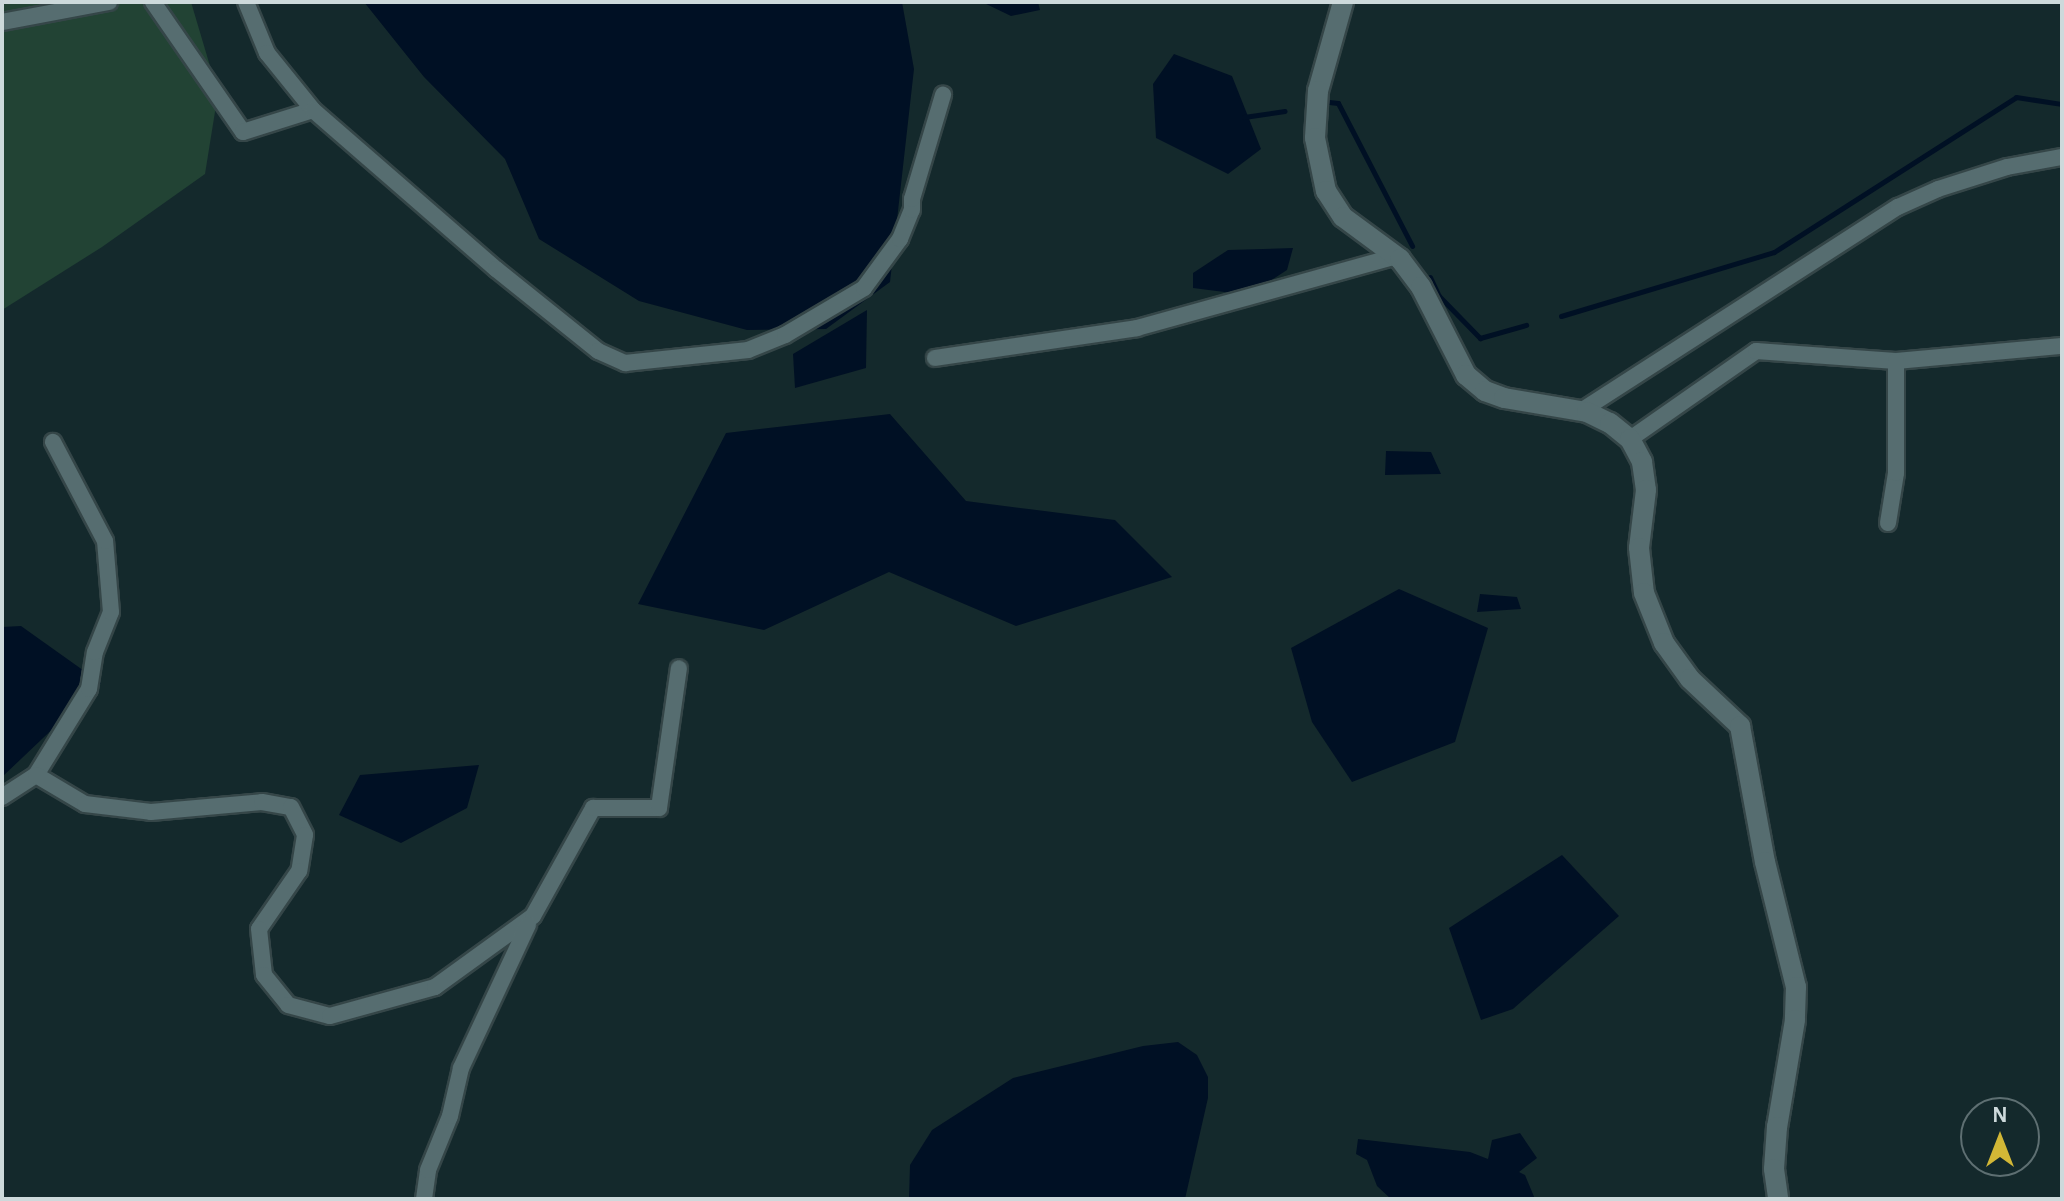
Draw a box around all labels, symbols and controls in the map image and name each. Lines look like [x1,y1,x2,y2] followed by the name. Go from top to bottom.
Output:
[1960,1097,2040,1177] north arrow
[1992,1104,2008,1126] text: N

